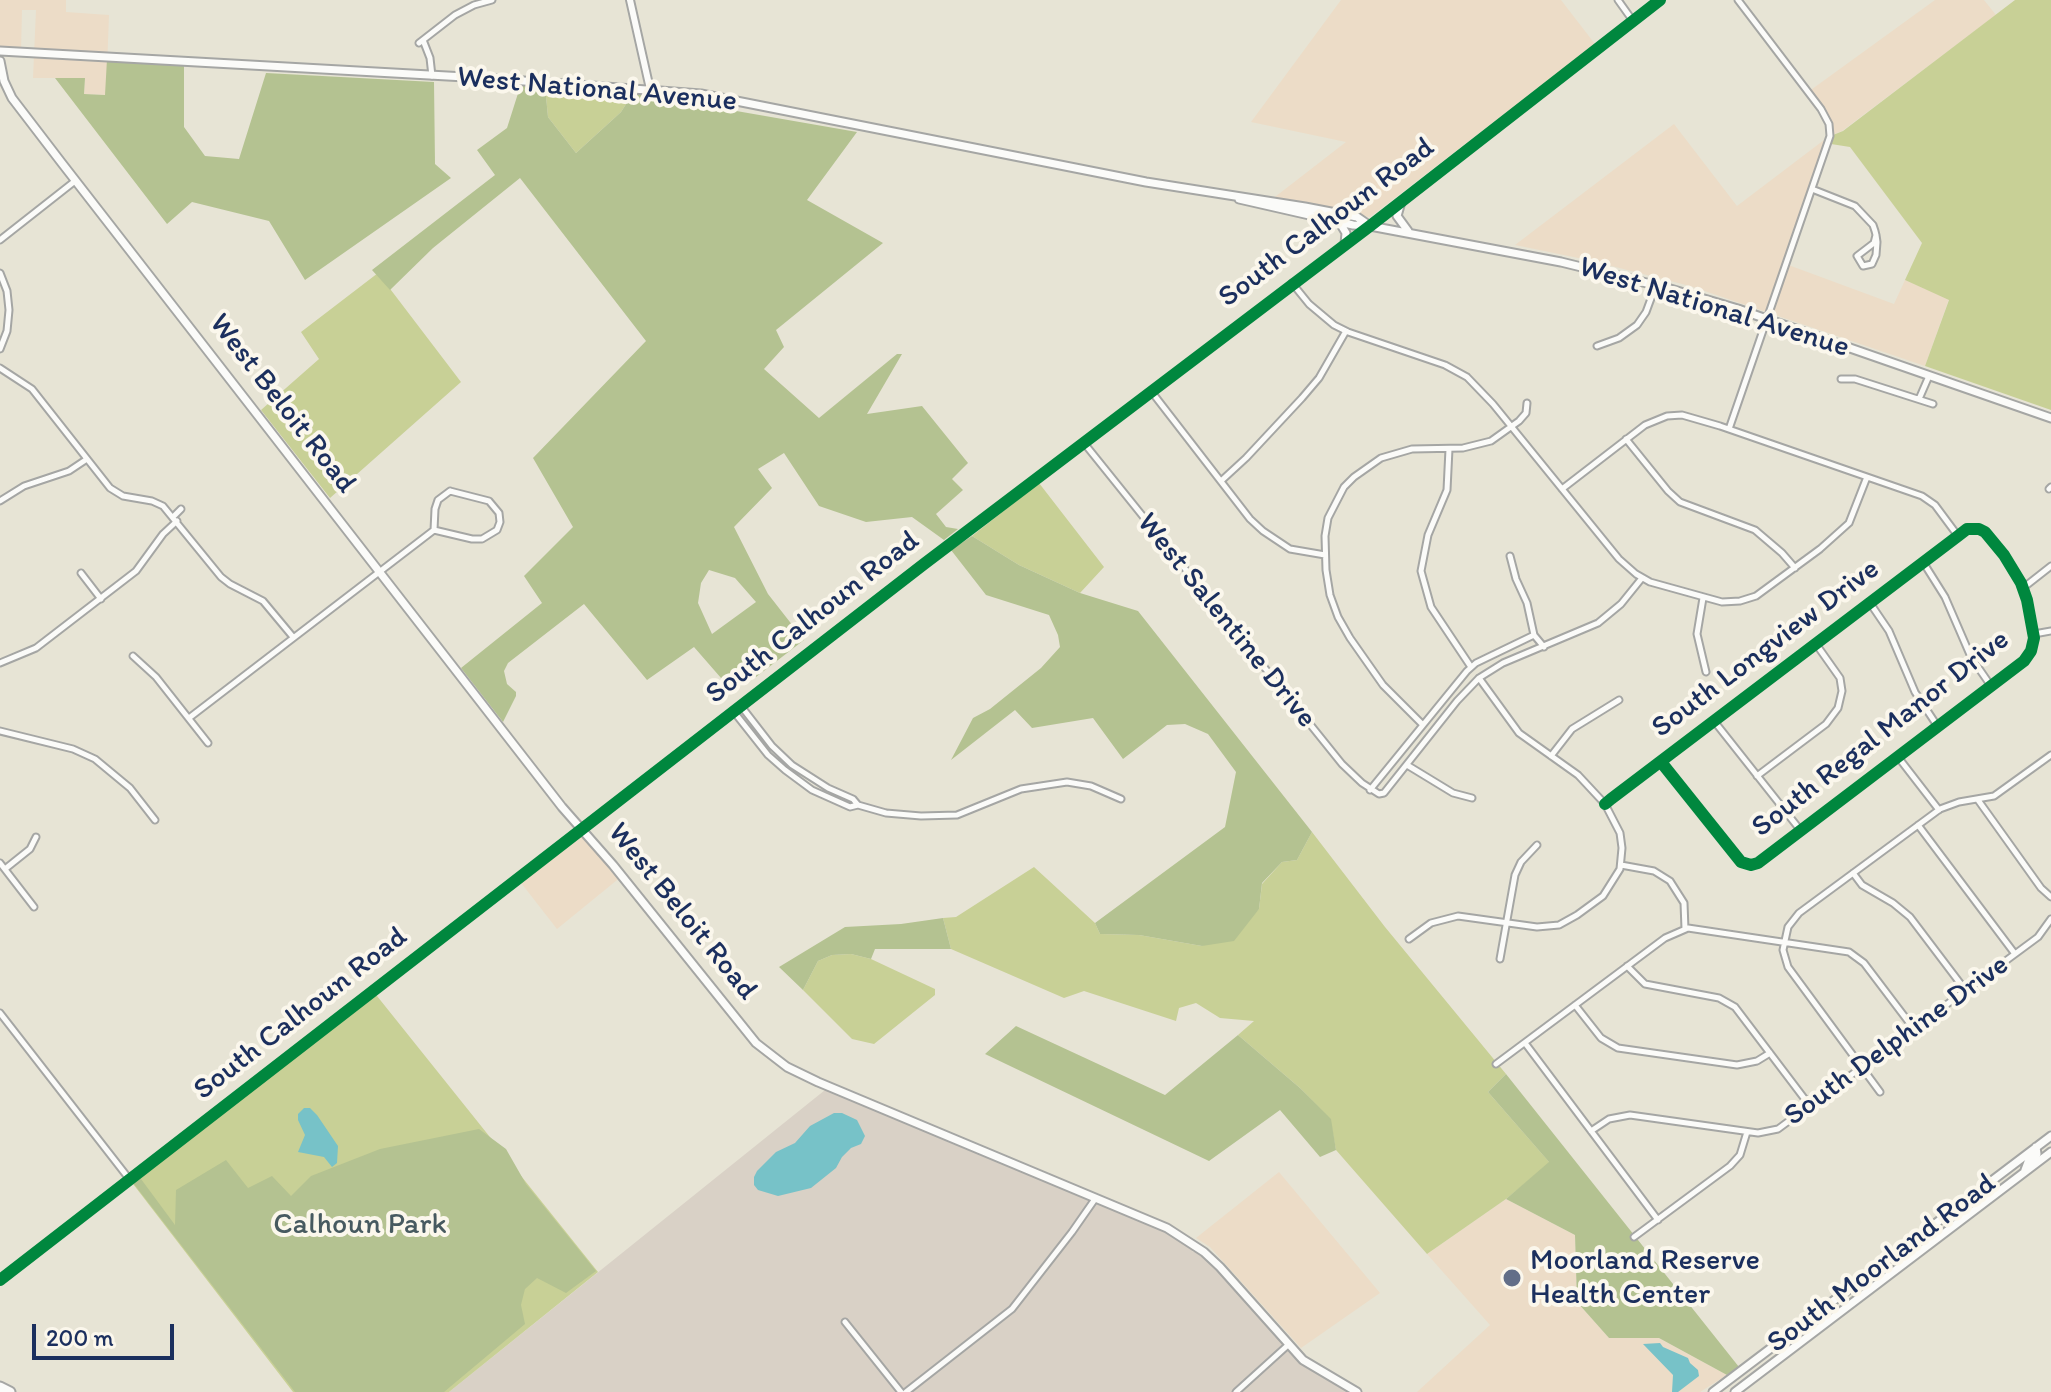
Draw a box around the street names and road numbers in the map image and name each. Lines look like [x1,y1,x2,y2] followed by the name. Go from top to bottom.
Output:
[456,60,738,120] street label: West National Avenue
[1212,130,1442,316] street label: South Calhoun Road
[1574,250,1854,366] street label: West National Avenue
[201,307,363,501] street label: West Beloit Road
[1128,506,1324,736] street label: West Salentine Drive
[699,523,927,713] street label: South Calhoun Road
[1645,552,1887,746] street label: South Longview Drive
[1745,622,2017,846] street label: South Regal Manor Drive
[599,816,765,1008] street label: West Beloit Road
[187,919,415,1109] street label: South Calhoun Road
[1778,947,2016,1135] street label: South Delphine Drive
[1761,1166,2003,1362] street label: South Moorland Road

